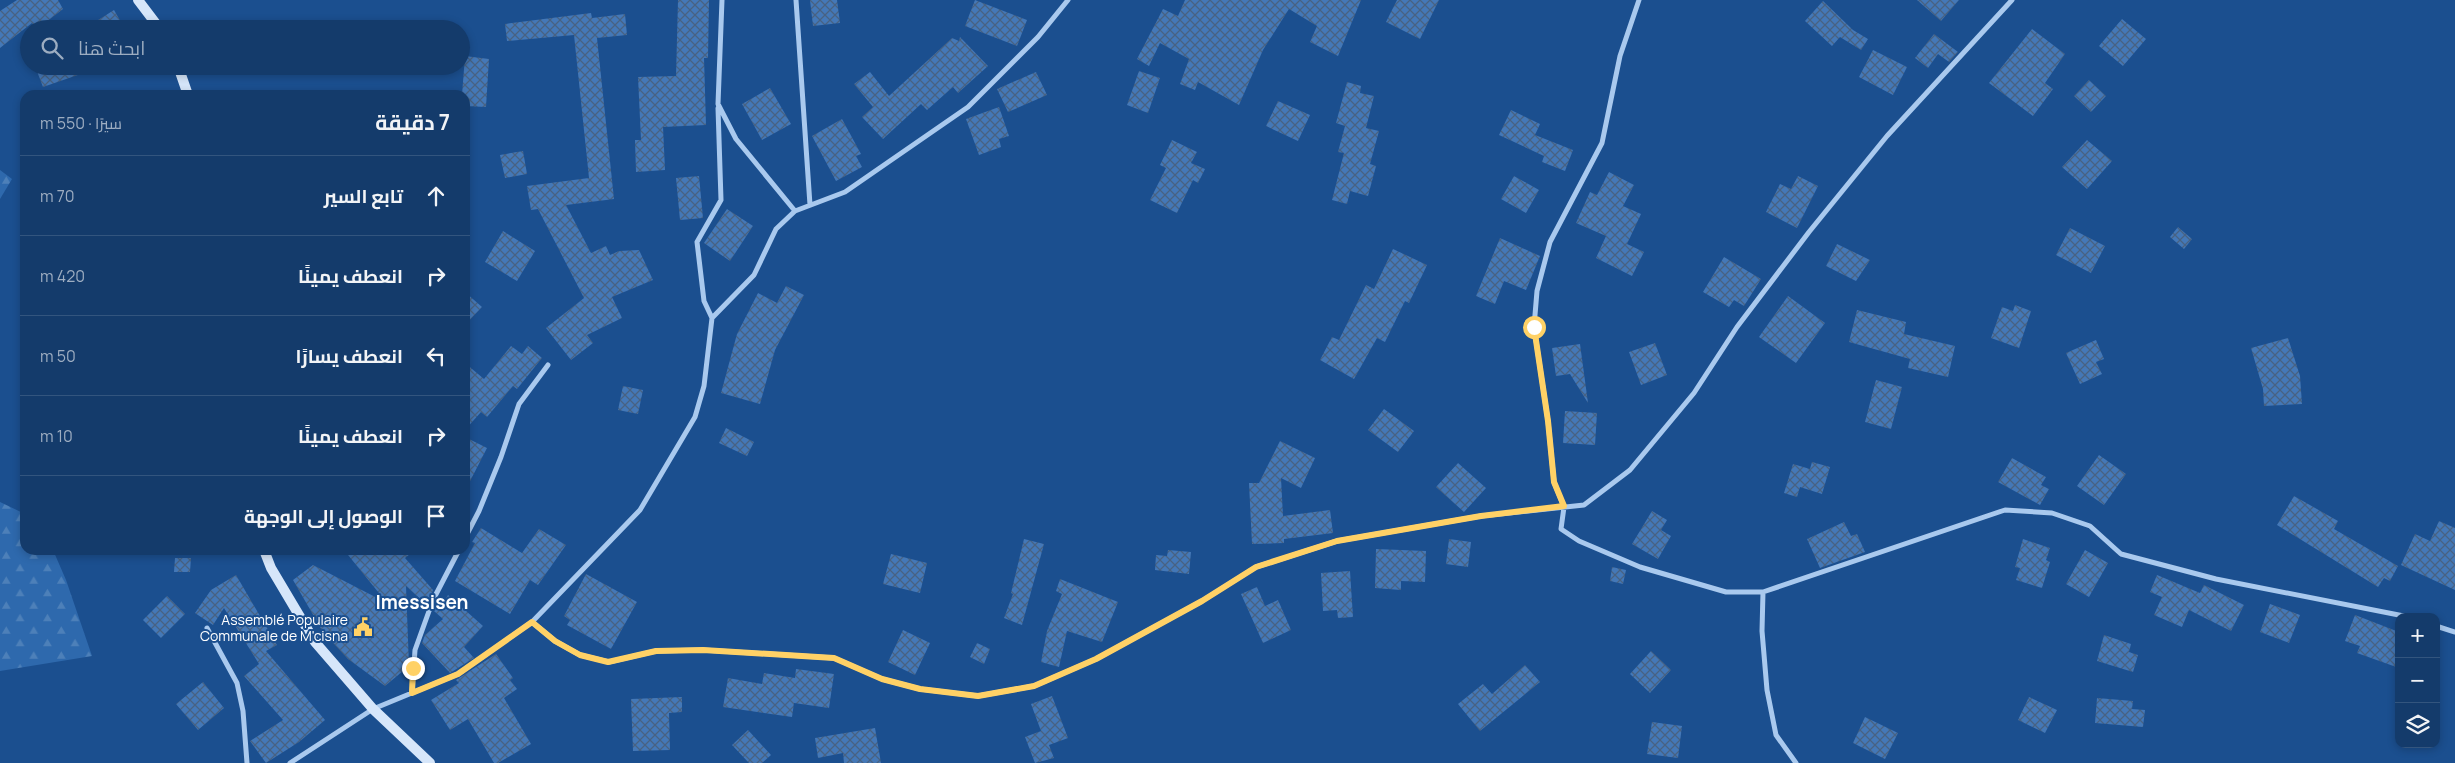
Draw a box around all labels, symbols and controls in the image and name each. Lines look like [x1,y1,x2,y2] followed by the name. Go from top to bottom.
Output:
[20,20,470,75] search box
[38,34,66,62] icon: search
[78,35,145,61] text: ابحث هنا
[375,108,450,136] text: 7 دقيقة
[40,112,122,134] text: سيرًا · 550 m
[422,182,450,210] icon: ahead
[324,183,403,209] text: تابع السير
[40,185,75,207] text: 70 m
[422,262,450,290] icon: right
[298,263,403,289] text: انعطف يمينًا
[40,265,85,287] text: 420 m
[1523,316,1546,339] route start
[422,342,450,370] icon: left
[296,343,403,369] text: انعطف يسارًا
[40,345,76,367] text: 50 m
[422,422,450,450] icon: right
[298,423,403,449] text: انعطف يمينًا
[40,425,73,447] text: 10 m
[422,502,450,530] icon: arrive
[244,503,403,529] text: الوصول إلى الوجهة
[376,589,468,615] district label: Imessisen
[200,610,348,645] place label: Assemblé Populaire Communale de M'cisna
[2395,613,2440,748] map controls
[2395,613,2440,658] button: +
[352,616,374,638] public building icon: Assemblé Populaire Communale de M'cisna
[402,657,425,680] route end
[2395,658,2440,703] button: −
[2395,703,2440,748] button: layers

